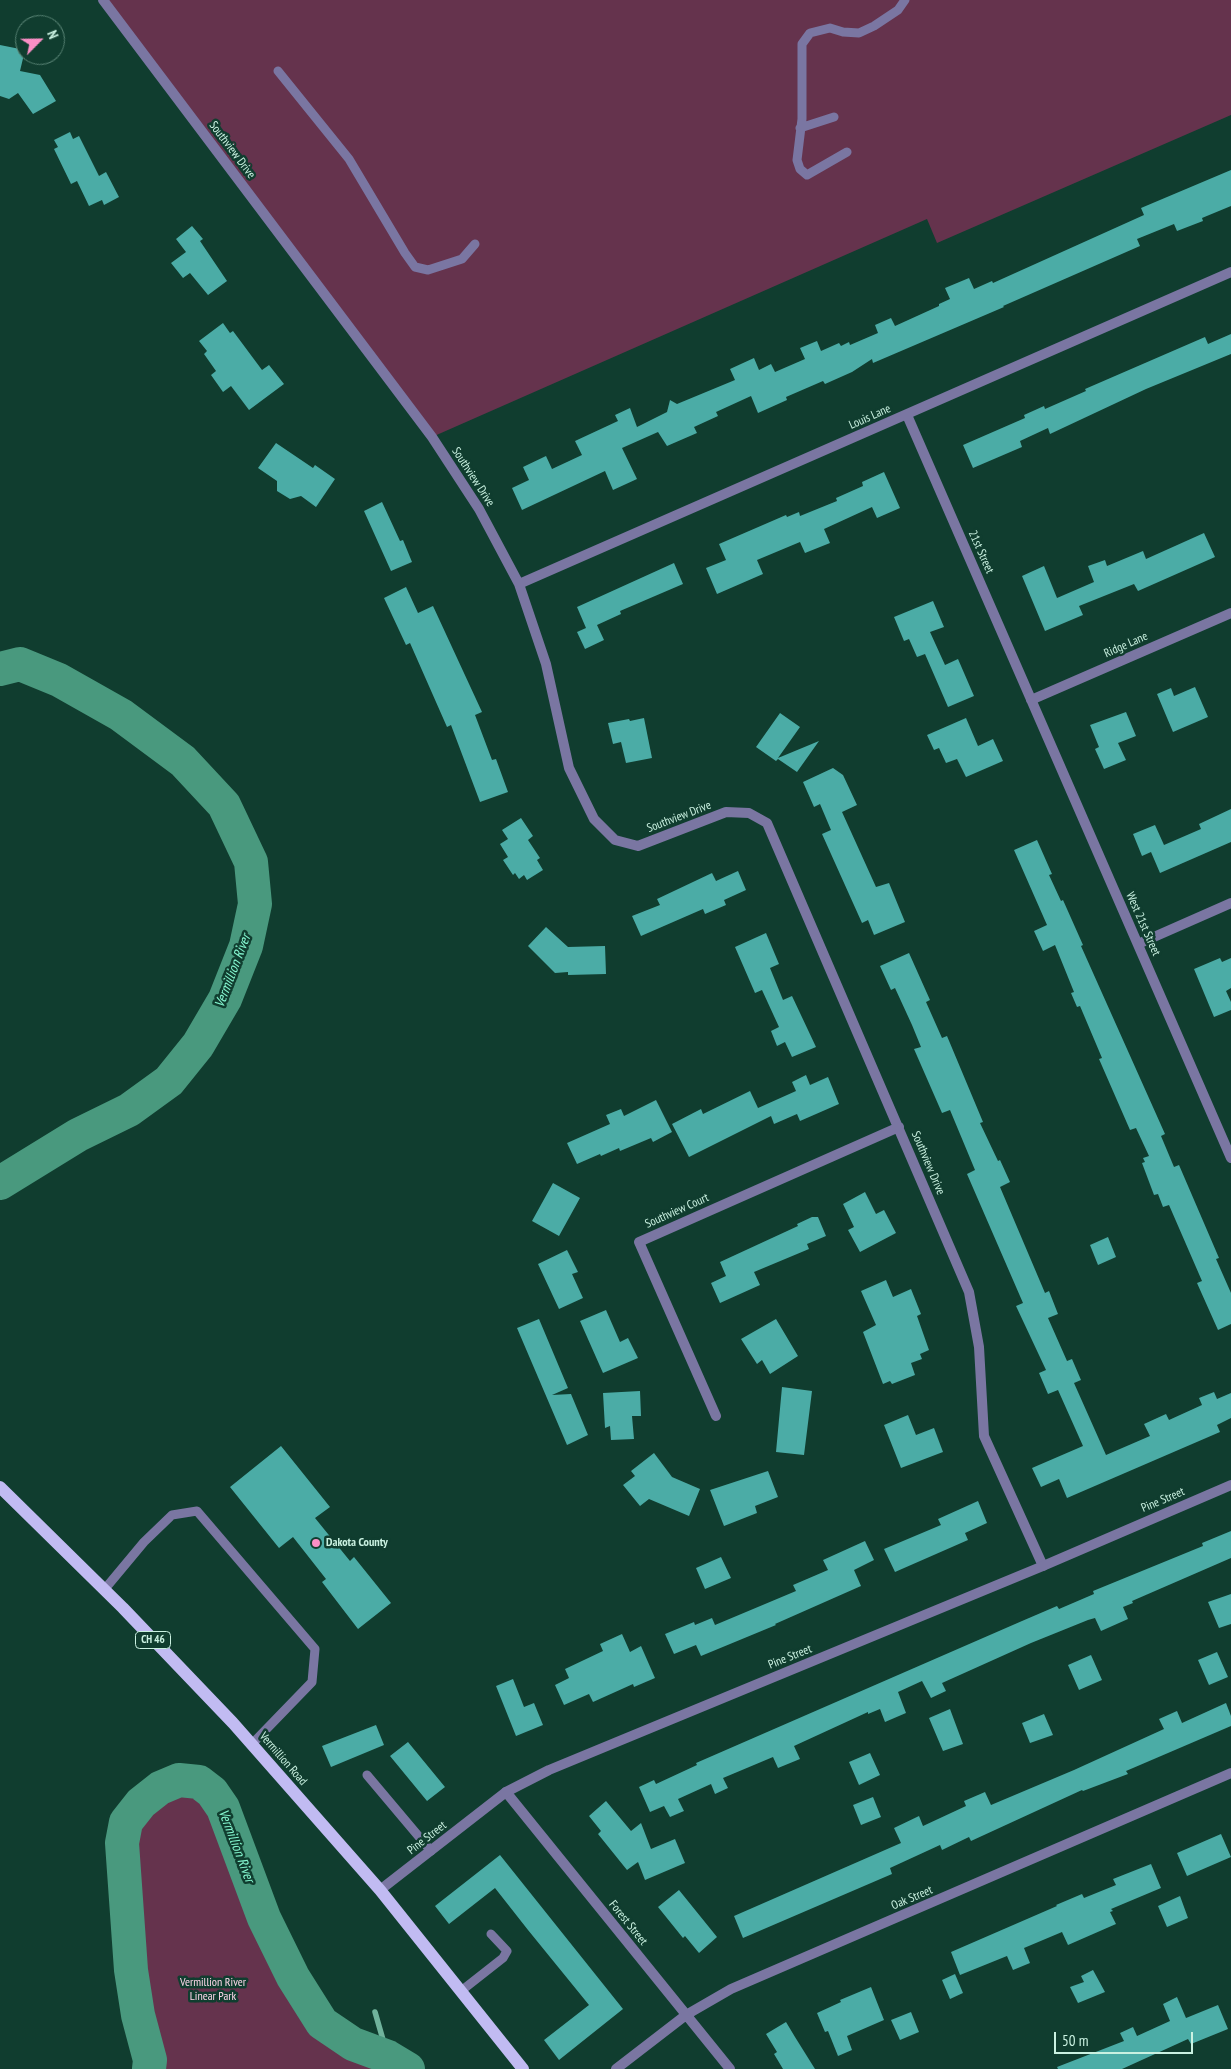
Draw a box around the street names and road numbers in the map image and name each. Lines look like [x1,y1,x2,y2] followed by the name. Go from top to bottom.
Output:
[206,119,258,181] street label: Southview Drive
[847,401,893,433] street label: Louis Lane
[449,445,497,509] street label: Southview Drive
[965,528,997,576] street label: 21st Street
[1102,629,1150,661] street label: Ridge Lane
[645,798,713,836] street label: Southview Drive
[1123,890,1163,958] street label: West 21st Street
[908,1129,948,1197] street label: Southview Drive
[643,1191,711,1231] street label: Southview Court
[1139,1484,1187,1516] street label: Pine Street
[136,1632,170,1648] road number: CH 46
[766,1642,814,1672] street label: Pine Street
[256,1730,310,1788] street label: Vermillion Road
[405,1818,449,1858] street label: Pine Street
[889,1883,935,1913] street label: Oak Street
[606,1898,650,1948] street label: Forest Street

